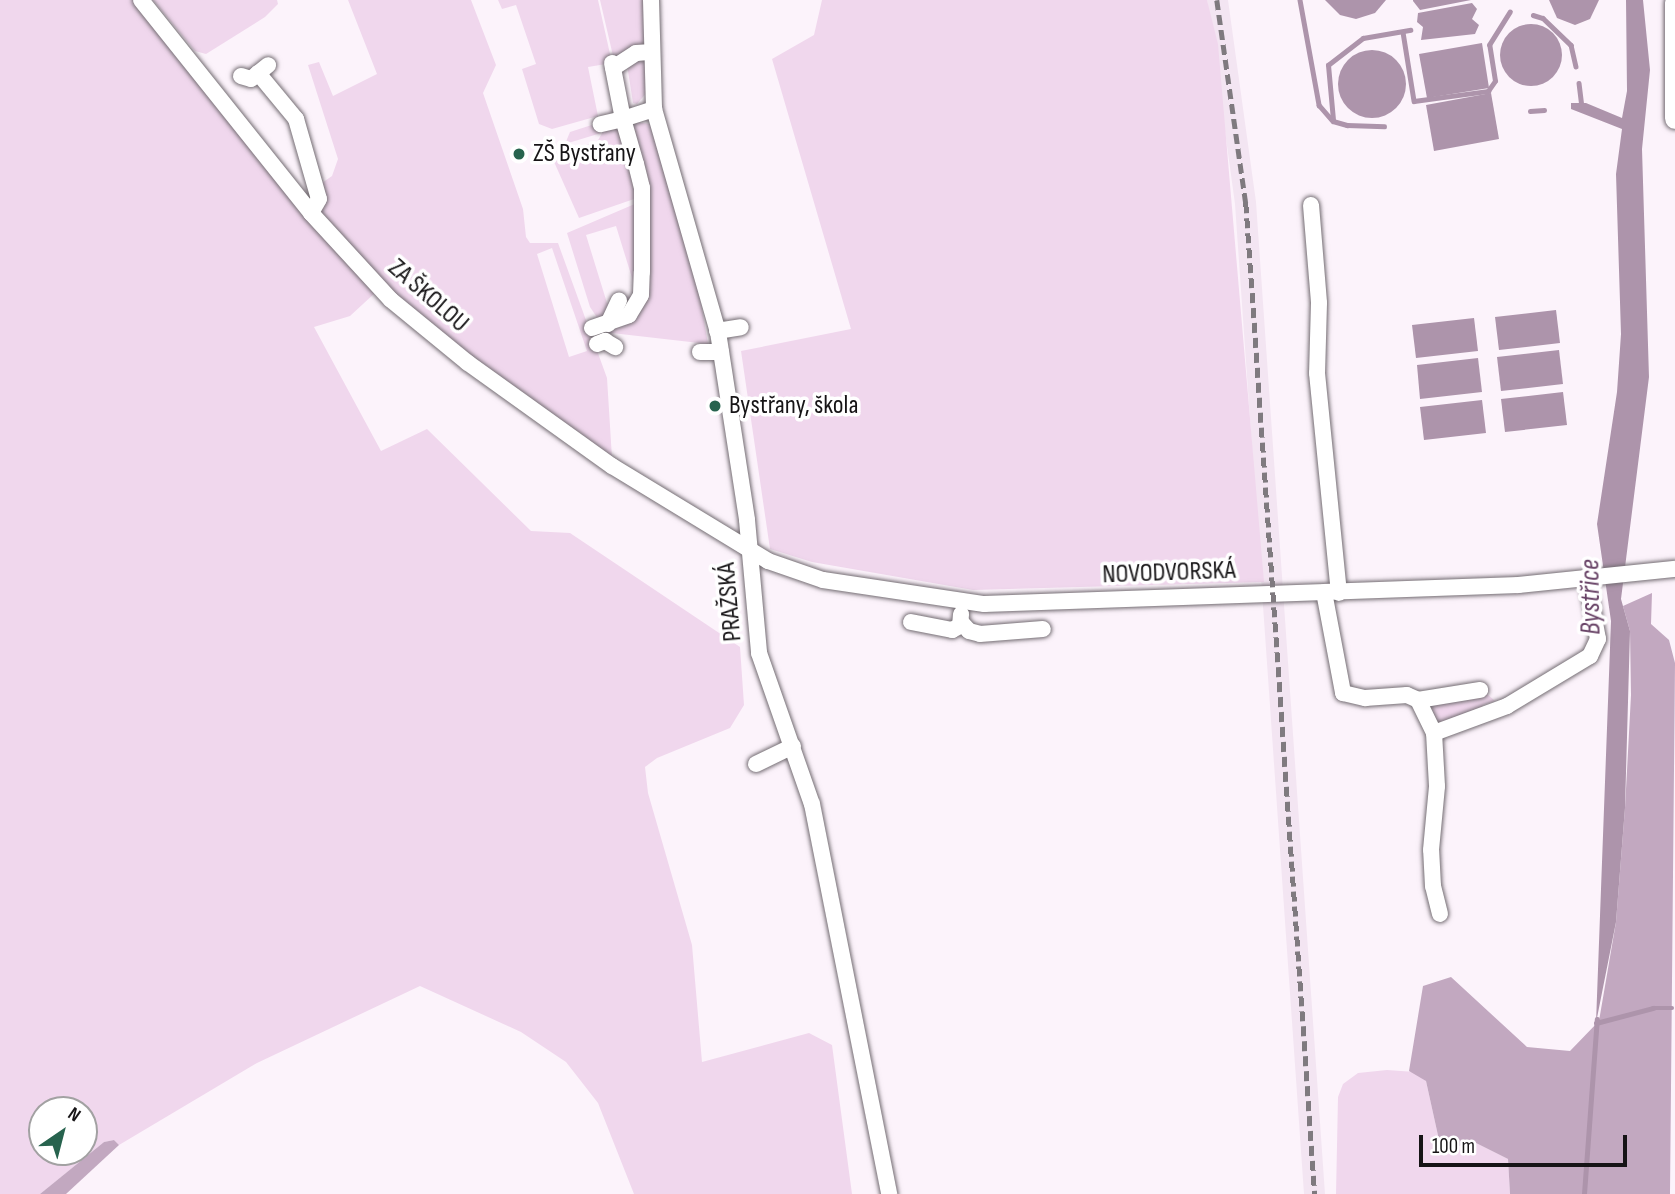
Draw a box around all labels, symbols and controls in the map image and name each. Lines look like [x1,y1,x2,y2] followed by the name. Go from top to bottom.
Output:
[533,138,636,170] place label: ZŠ Bystřany
[511,146,527,162] marker: ZŠ Bystřany
[381,253,475,339] street label: ZA ŠKOLOU
[729,390,858,422] place label: Bystřany, škola
[707,398,723,414] marker: Bystřany, škola
[1102,555,1236,591] street label: NOVODVORSKÁ
[1574,559,1608,635] water label: Bystřice
[711,561,749,643] street label: PRAŽSKÁ
[28,1096,98,1166] north arrow
[63,1103,85,1127] text: N
[1423,1120,1631,1164] scale bar
[1432,1134,1475,1159] text: 100 m

